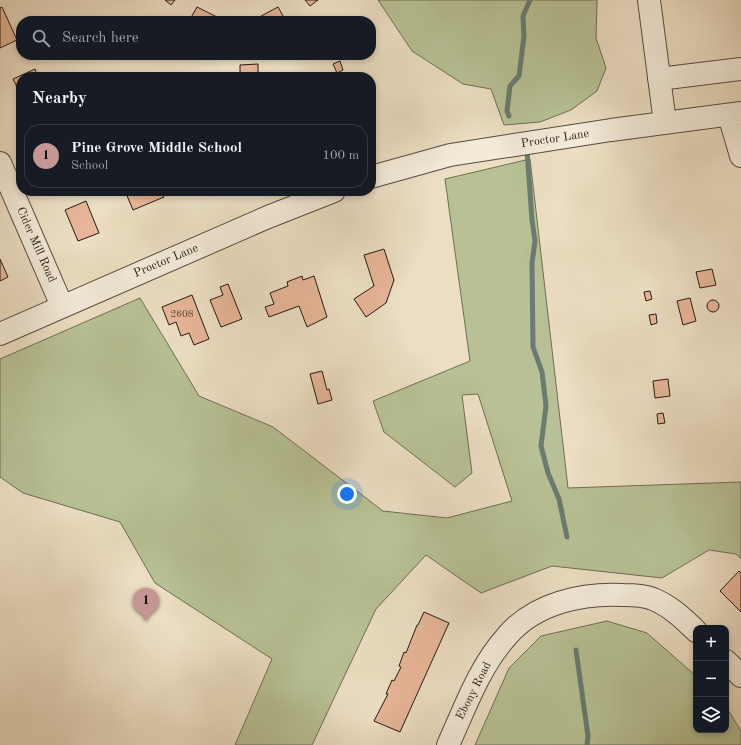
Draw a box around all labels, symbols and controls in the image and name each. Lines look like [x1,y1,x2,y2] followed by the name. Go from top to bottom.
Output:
[16,16,376,60] search box
[30,27,52,49] icon: search
[62,31,139,46] text: Search here
[32,90,87,107] text: Nearby
[520,128,590,150] street label: Proctor Lane
[71,141,242,156] text: Pine Grove Middle School
[42,149,50,162] text: 1
[322,149,359,162] text: 100 m
[71,159,108,172] text: School
[14,205,58,285] street label: Cider Mill Road
[132,242,200,280] street label: Proctor Lane
[170,309,194,319] house number: 2608
[337,484,357,504] your location
[133,588,159,621] pin: 1
[693,625,729,733] map controls
[693,625,729,661] button: +
[454,660,494,722] street label: Ebony Road
[693,661,729,697] button: −
[693,697,729,733] button: layers

